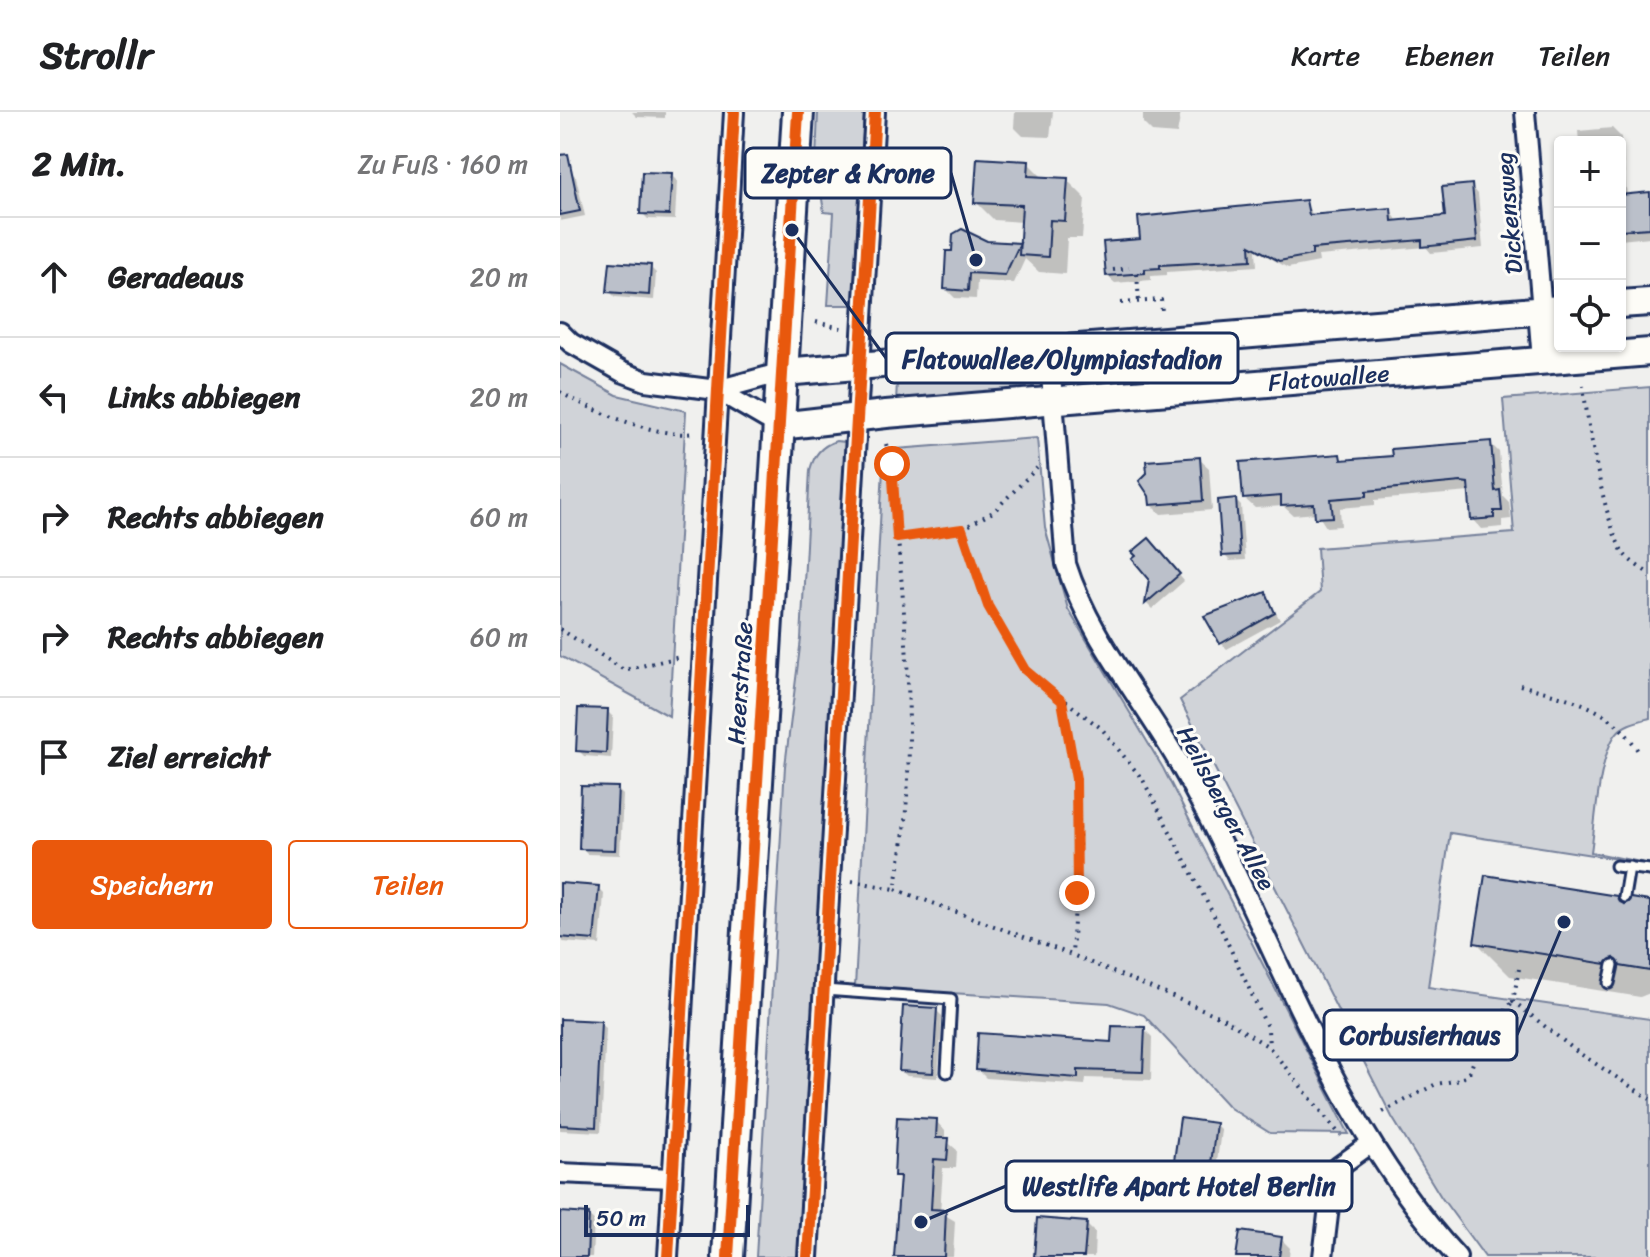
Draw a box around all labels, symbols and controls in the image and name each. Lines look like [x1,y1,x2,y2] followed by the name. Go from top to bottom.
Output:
[40,22,153,89] text: Strollr
[1291,31,1360,80] text: Karte
[1404,31,1494,80] text: Ebenen
[1538,31,1610,80] text: Teilen
[32,134,126,194] text: 2 Min.
[1554,136,1626,352] map controls
[1554,136,1626,208] button: +
[358,141,528,187] text: Zu Fuß · 160 m
[745,148,951,198] callout: Zepter & Krone
[760,150,935,196] text: Zepter & Krone
[1483,150,1535,276] street label: Dickensweg
[1554,208,1626,280] button: −
[108,250,243,304] text: Geradeaus
[470,254,528,300] text: 20 m
[32,255,76,299] icon: ahead
[1554,280,1626,352] button: locate
[886,333,1238,383] callout: Flatowallee/Olympiastadion
[901,336,1222,382] text: Flatowallee/Olympiastadion
[1267,352,1391,404] street label: Flatowallee
[108,370,300,424] text: Links abbiegen
[470,374,528,420] text: 20 m
[32,375,76,419] icon: left
[874,446,910,482] route start
[108,490,324,544] text: Rechts abbiegen
[470,494,528,540] text: 60 m
[32,495,76,539] icon: right
[108,610,324,664] text: Rechts abbiegen
[470,614,528,660] text: 60 m
[32,615,76,659] icon: right
[715,620,765,746] street label: Heerstraße
[1165,718,1287,899] street label: Heilsberger Allee
[108,730,270,784] text: Ziel erreicht
[32,735,76,779] icon: arrive
[32,840,272,929] button: Speichern
[288,840,528,929] button: Teilen
[1059,875,1095,911] route end
[1324,1010,1517,1060] callout: Corbusierhaus
[1338,1012,1502,1058] text: Corbusierhaus
[1006,1161,1352,1211] callout: Westlife Apart Hotel Berlin
[1022,1163,1337,1209] text: Westlife Apart Hotel Berlin
[596,1199,646,1238] text: 50 m
[584,1201,750,1237] scale bar

